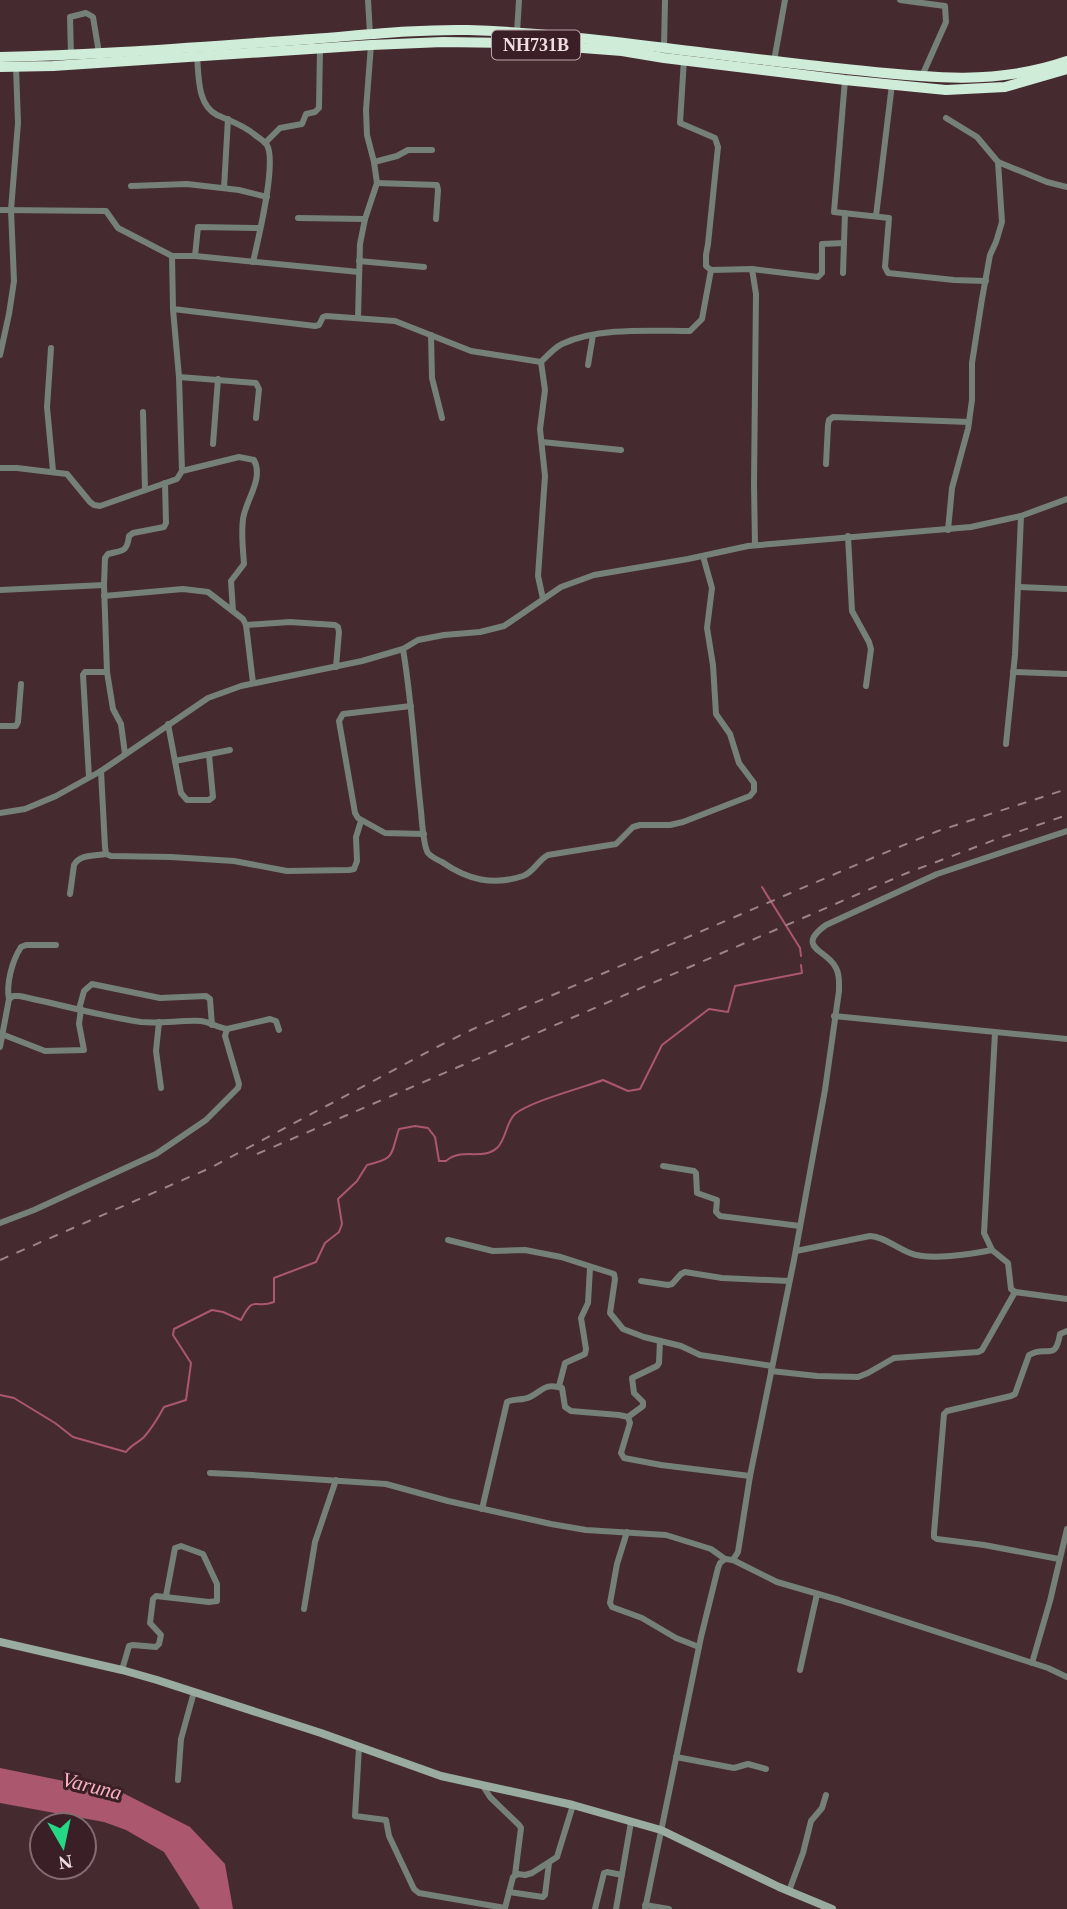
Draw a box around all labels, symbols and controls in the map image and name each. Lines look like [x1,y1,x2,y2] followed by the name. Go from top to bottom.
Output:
[492,31,580,60] road number: NH731B
[60,1767,124,1805] water label: Varuna
[28,1811,98,1881] north arrow
[57,1851,74,1874] text: N

